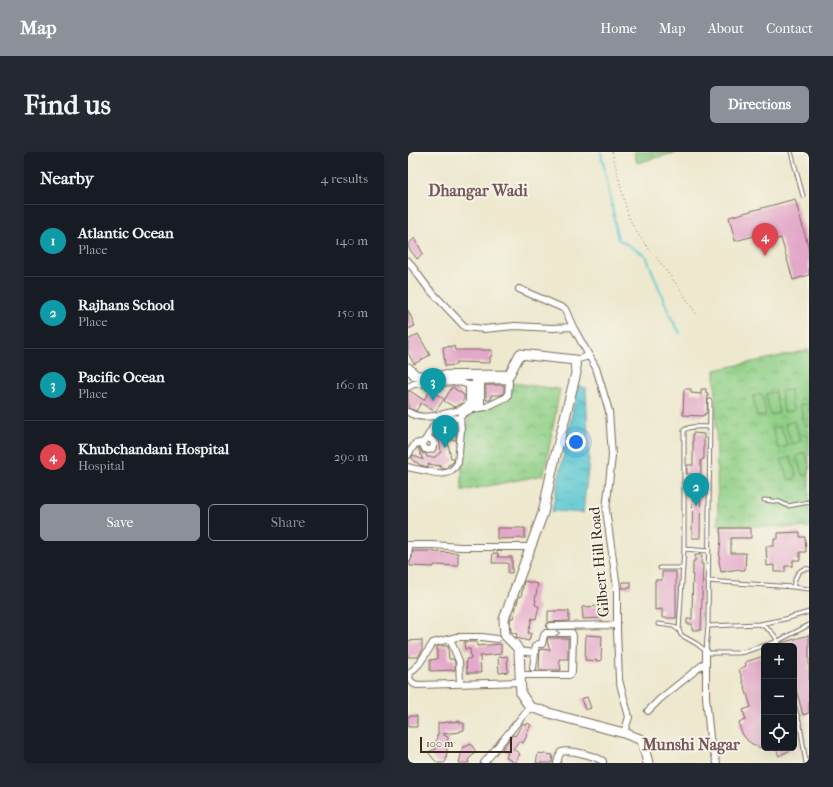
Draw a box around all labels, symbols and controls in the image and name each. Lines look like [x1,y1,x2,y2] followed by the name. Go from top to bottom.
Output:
[20,17,56,39] text: Map
[600,20,637,37] text: Home
[659,20,686,37] text: Map
[708,20,744,37] text: About
[766,20,813,37] text: Contact
[710,86,809,123] button: Directions
[24,88,111,121] text: Find us
[40,168,94,188] text: Nearby
[321,171,368,186] text: 4 results
[428,181,528,201] district label: Dhangar Wadi
[752,223,778,256] pin: 4
[78,224,174,242] text: Atlantic Ocean
[51,233,55,248] text: 1
[335,233,368,248] text: 140 m
[78,242,108,257] text: Place
[78,296,175,314] text: Rajhans School
[50,305,56,320] text: 2
[337,305,368,320] text: 150 m
[78,314,108,329] text: Place
[78,368,165,386] text: Pacific Ocean
[420,368,446,401] pin: 3
[50,377,56,392] text: 3
[336,377,368,392] text: 160 m
[78,386,108,401] text: Place
[432,415,458,448] pin: 1
[566,432,586,452] your location
[78,440,229,458] text: Khubchandani Hospital
[49,449,57,464] text: 4
[334,449,368,464] text: 290 m
[78,458,125,473] text: Hospital
[683,473,709,506] pin: 2
[40,504,200,541] button: Save
[208,504,368,541] button: Share
[585,505,613,618] street label: Gilbert Hill Road
[554,629,560,637] one-way arrow
[761,643,797,751] map controls
[761,643,797,679] button: +
[761,679,797,715] button: −
[761,715,797,751] button: locate
[420,735,512,754] scale bar
[641,735,741,755] district label: Munshi Nagar
[426,737,454,750] text: 100 m

